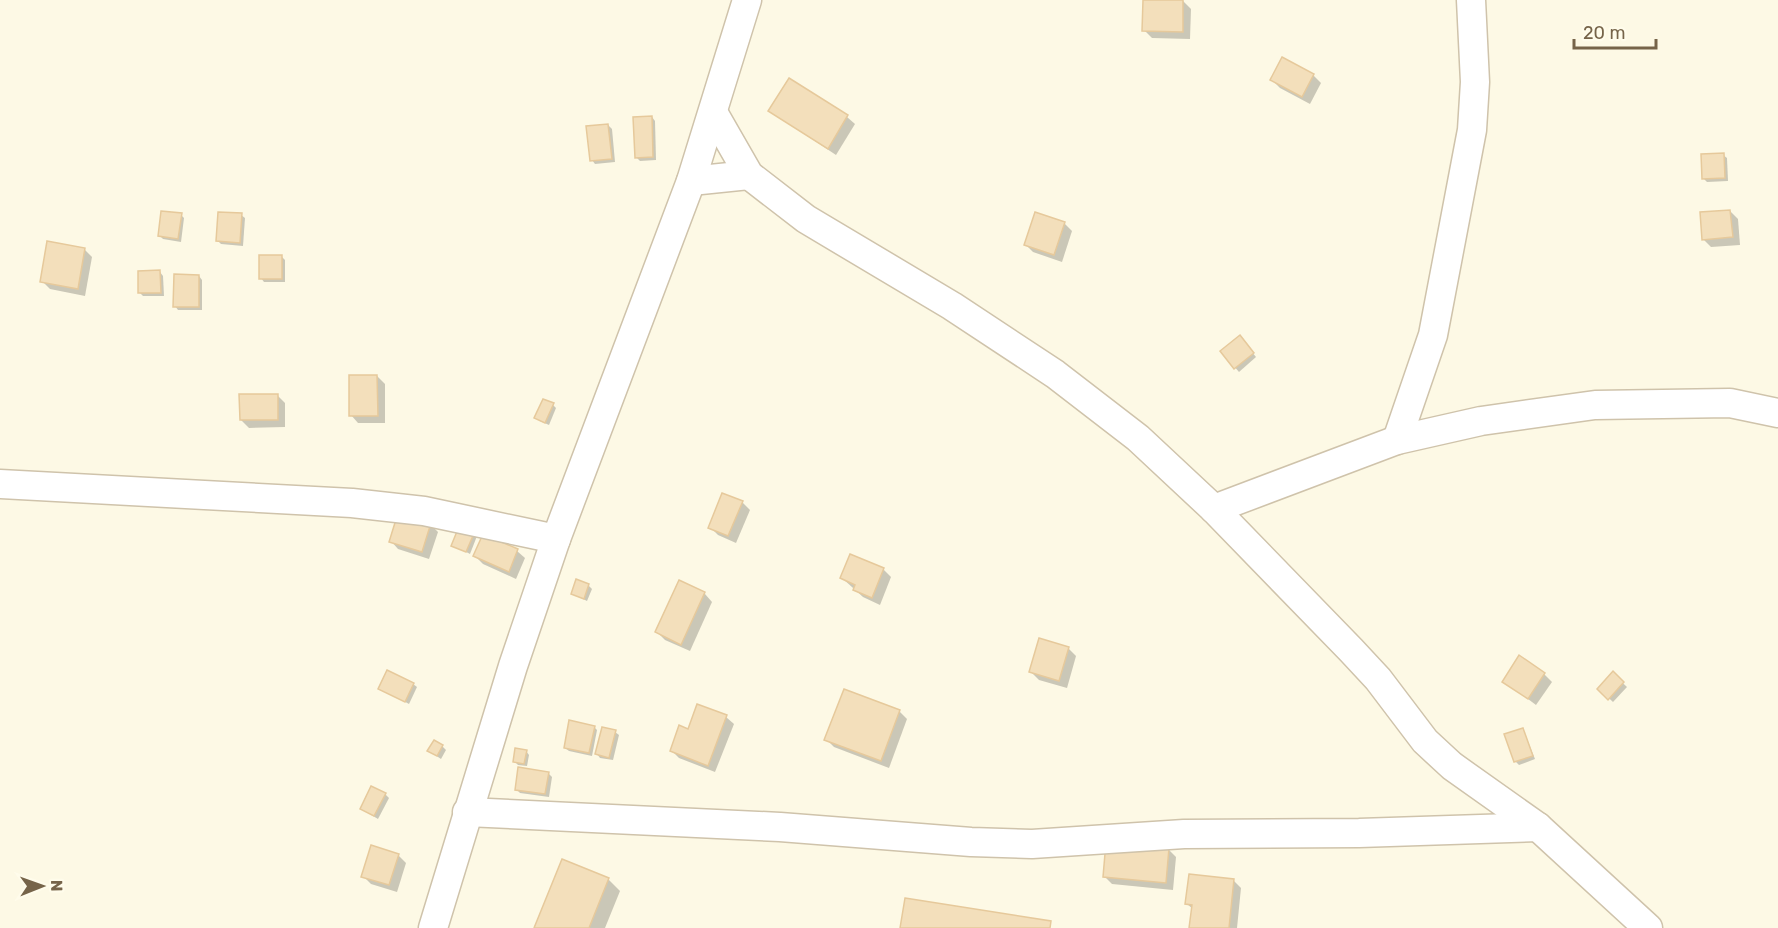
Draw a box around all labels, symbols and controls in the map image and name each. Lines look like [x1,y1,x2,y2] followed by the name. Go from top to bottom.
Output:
[1574,12,1656,50] scale bar
[1583,22,1625,44] text: 20 m
[12,856,72,916] north arrow
[47,880,66,892] text: N

